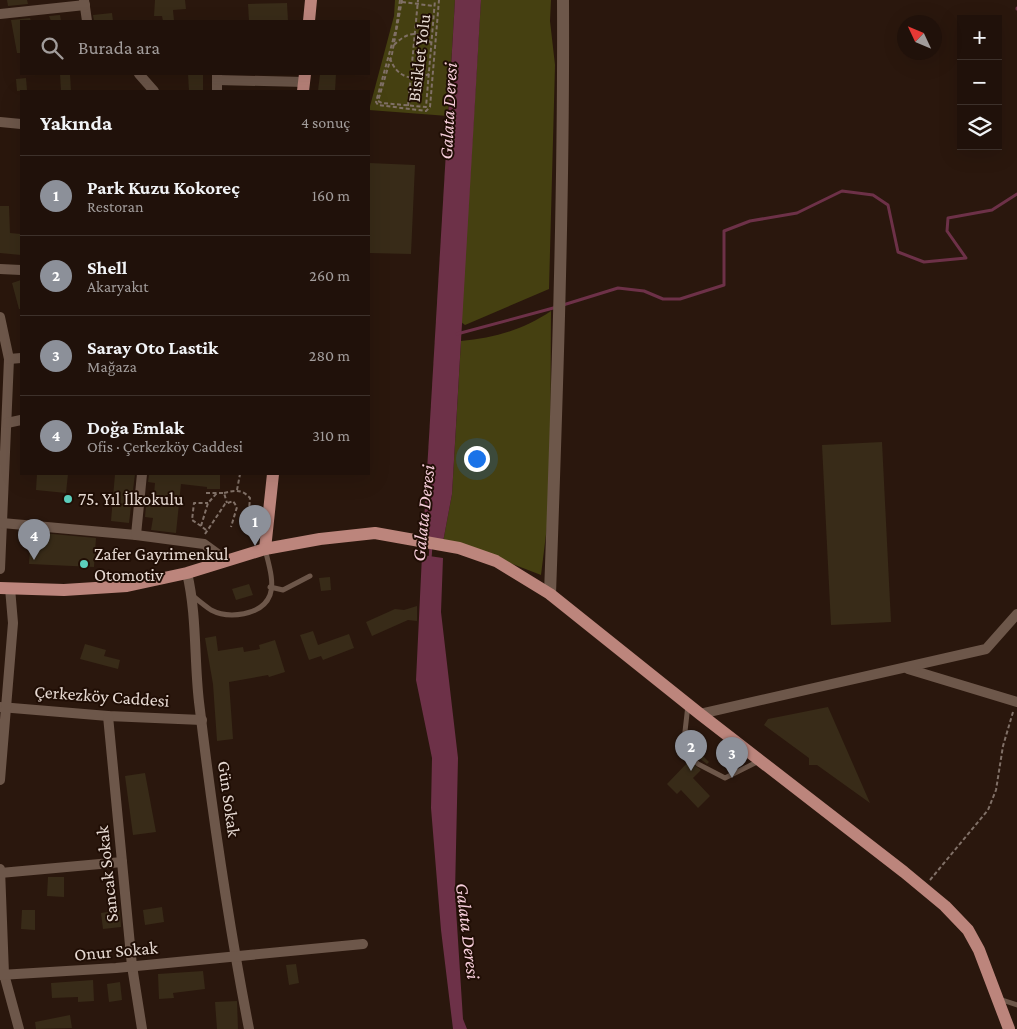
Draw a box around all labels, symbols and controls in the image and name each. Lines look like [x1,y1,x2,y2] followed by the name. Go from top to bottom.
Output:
[404,12,434,103] street label: Bisiklet Yolu
[897,15,942,60] north arrow
[957,15,1002,150] map controls
[957,15,1002,60] button: +
[20,20,370,75] search box
[38,34,66,62] icon: search
[78,37,160,58] text: Burada ara
[957,60,1002,105] button: −
[435,61,461,160] water label: Galata Deresi
[957,105,1002,150] button: layers
[40,111,112,135] text: Yakında
[301,114,350,131] text: 4 sonuç
[87,177,240,198] text: Park Kuzu Kokoreç
[53,187,59,204] text: 1
[312,187,350,204] text: 160 m
[87,198,143,215] text: Restoran
[87,257,127,278] text: Shell
[52,267,60,284] text: 2
[309,267,350,284] text: 260 m
[87,278,149,295] text: Akaryakıt
[87,337,218,358] text: Saray Oto Lastik
[52,347,60,364] text: 3
[309,347,350,364] text: 280 m
[87,358,137,375] text: Mağaza
[87,417,184,438] text: Doğa Emlak
[52,427,60,444] text: 4
[312,427,350,444] text: 310 m
[87,438,243,455] text: Ofis · Çerkezköy Caddesi
[464,446,490,472] your location
[407,463,439,562] water label: Galata Deresi
[78,489,184,509] place label: 75. Yıl İlkokulu
[62,493,74,505] marker: 75. Yıl İlkokulu
[239,505,271,546] pin: 1
[18,519,50,560] pin: 4
[94,544,229,585] place label: Zafer Gayrimenkul Otomotiv
[78,558,90,570] marker: Zafer Gayrimenkul Otomotiv
[34,681,170,711] street label: Çerkezköy Caddesi
[675,730,707,771] pin: 2
[716,737,748,778] pin: 3
[214,760,244,839] street label: Gün Sokak
[92,824,122,923] street label: Sancak Sokak
[452,882,484,981] water label: Galata Deresi
[73,937,159,965] street label: Onur Sokak

